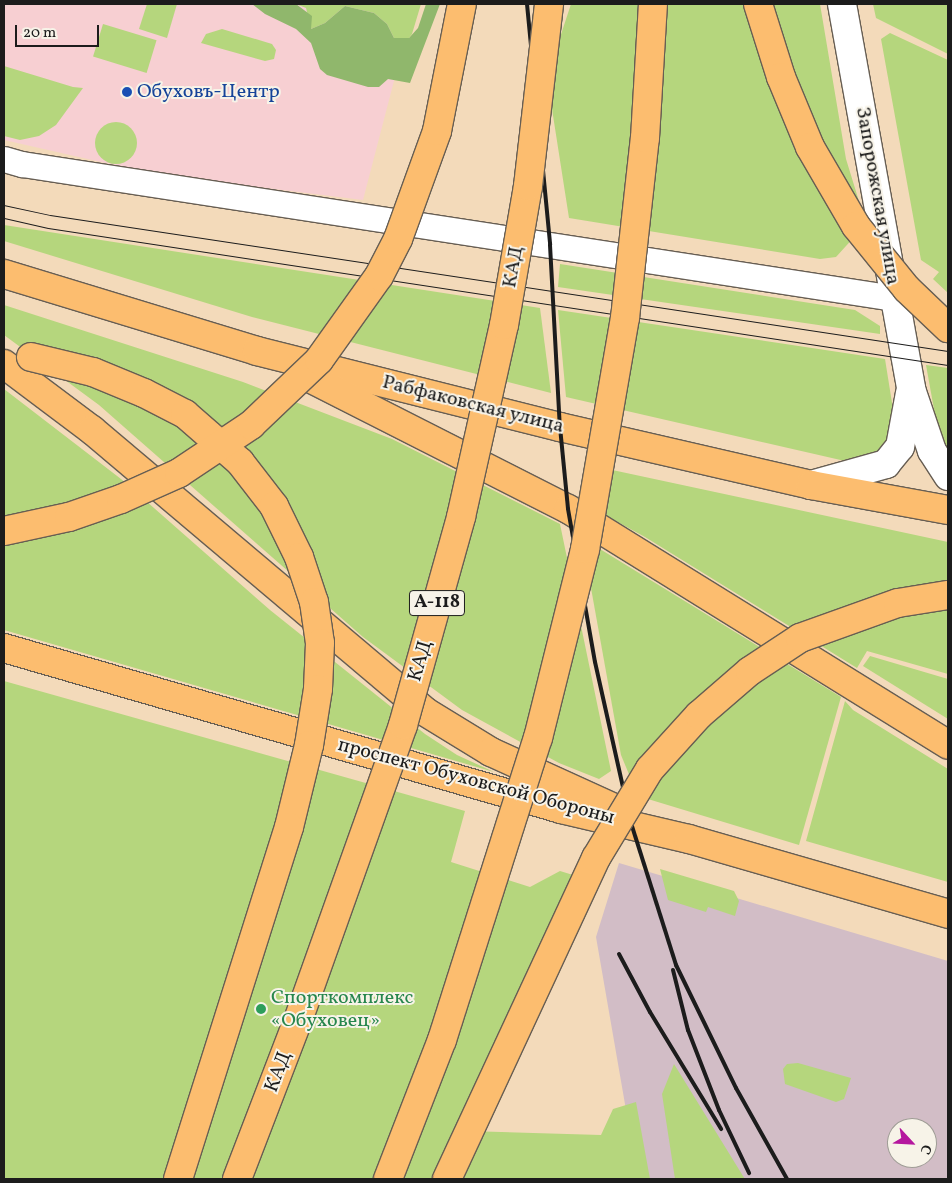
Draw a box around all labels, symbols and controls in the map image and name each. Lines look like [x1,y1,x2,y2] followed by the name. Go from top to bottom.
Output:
[18,15,101,47] scale bar
[23,23,56,44] text: 20 m
[137,80,280,104] place label: Обуховъ-Центр
[121,86,133,98] marker: Обуховъ-Центр
[850,105,904,287] street label: Запорожская улица
[499,244,529,290] street label: КАД
[379,371,567,439] street label: Рабфаковская улица
[408,586,466,620] road number: А-118
[404,637,438,685] street label: КАД
[335,733,617,831] street label: проспект Обуховской Обороны
[271,986,413,1033] place label: Спорткомплекс «Обуховец»
[255,1003,267,1015] marker: Спорткомплекс «Обуховец»
[260,1048,298,1096] street label: КАД
[887,1118,937,1168] north arrow
[915,1141,936,1157] text: С

